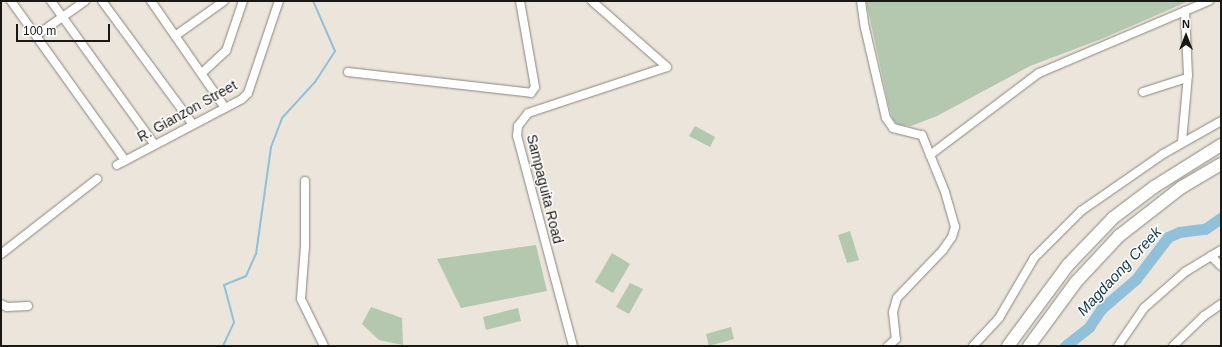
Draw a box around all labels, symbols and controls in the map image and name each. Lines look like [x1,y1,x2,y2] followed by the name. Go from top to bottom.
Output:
[18,16,112,42] scale bar
[1166,16,1206,56] north arrow
[1182,18,1190,30] text: N
[23,24,56,38] text: 100 m
[134,77,240,145] street label: R. Gianzon Street
[523,133,567,245] street label: Sampaguita Road
[1073,223,1165,319] water label: Magdaong Creek

